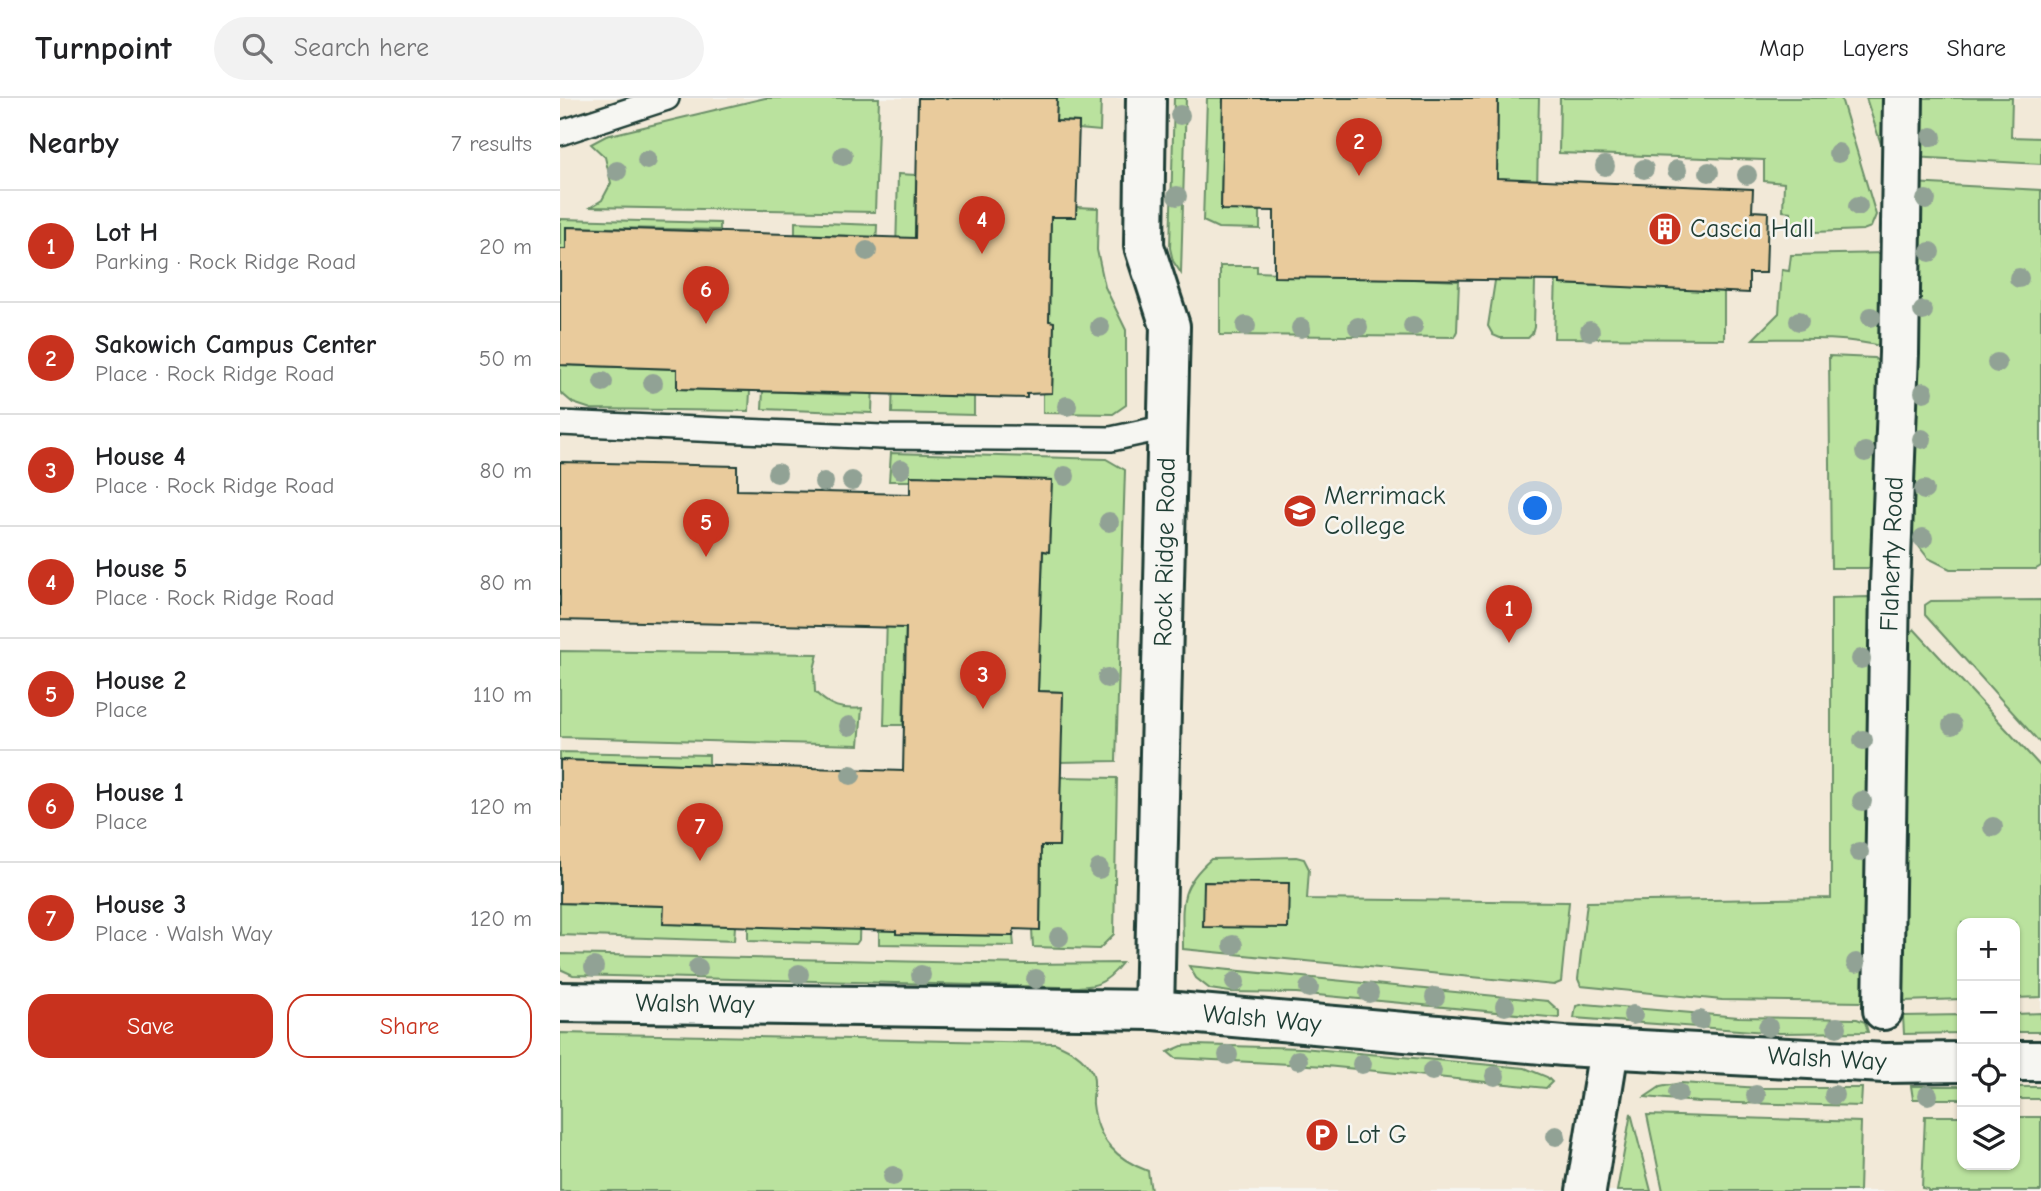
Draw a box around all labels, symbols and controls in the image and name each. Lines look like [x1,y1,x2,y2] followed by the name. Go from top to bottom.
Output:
[214,17,704,80] search box
[35,29,172,67] text: Turnpoint
[238,29,276,67] icon: search
[294,33,429,63] text: Search here
[1759,34,1805,62] text: Map
[1843,34,1908,62] text: Layers
[1946,34,2006,62] text: Share
[1336,118,1382,176] pin: 2
[28,126,119,161] text: Nearby
[451,130,532,157] text: 7 results
[959,196,1005,254] pin: 4
[1646,210,1684,248] building icon: Cascia Hall
[1690,214,1814,244] place label: Cascia Hall
[95,218,158,248] text: Lot H
[46,233,56,260] text: 1
[479,233,532,260] text: 20 m
[95,248,356,275] text: Parking · Rock Ridge Road
[683,266,729,324] pin: 6
[95,330,376,360] text: Sakowich Campus Center
[45,345,57,372] text: 2
[479,345,532,372] text: 50 m
[95,360,334,387] text: Place · Rock Ridge Road
[95,442,186,472] text: House 4
[45,457,57,484] text: 3
[479,457,532,484] text: 80 m
[1148,457,1182,647] street label: Rock Ridge Road
[95,472,334,499] text: Place · Rock Ridge Road
[1874,476,1910,632] street label: Flaherty Road
[1324,481,1446,541] place label: Merrimack College
[1518,491,1552,525] your location
[1281,492,1319,530] school or university icon: Merrimack College
[683,499,729,557] pin: 5
[95,554,187,584] text: House 5
[46,569,56,596] text: 4
[479,569,532,596] text: 80 m
[95,584,334,611] text: Place · Rock Ridge Road
[1486,585,1532,643] pin: 1
[960,651,1006,709] pin: 3
[95,666,187,696] text: House 2
[45,681,57,708] text: 5
[473,681,532,708] text: 110 m
[95,696,147,723] text: Place
[95,778,184,808] text: House 1
[45,793,57,820] text: 6
[470,793,532,820] text: 120 m
[677,803,723,861] pin: 7
[95,808,147,835] text: Place
[95,890,186,920] text: House 3
[46,905,56,932] text: 7
[470,905,532,932] text: 120 m
[1957,918,2020,1170] map controls
[1957,918,2020,981] button: +
[95,920,272,947] text: Place · Walsh Way
[1957,981,2020,1044] button: −
[635,988,755,1020] street label: Walsh Way
[28,994,273,1058] button: Save
[287,994,532,1058] button: Share
[1201,999,1323,1039] street label: Walsh Way
[1767,1041,1888,1077] street label: Walsh Way
[1957,1044,2020,1107] button: locate
[1957,1107,2020,1170] button: layers
[1303,1116,1341,1154] parking icon: Lot G
[1346,1120,1407,1150] place label: Lot G

